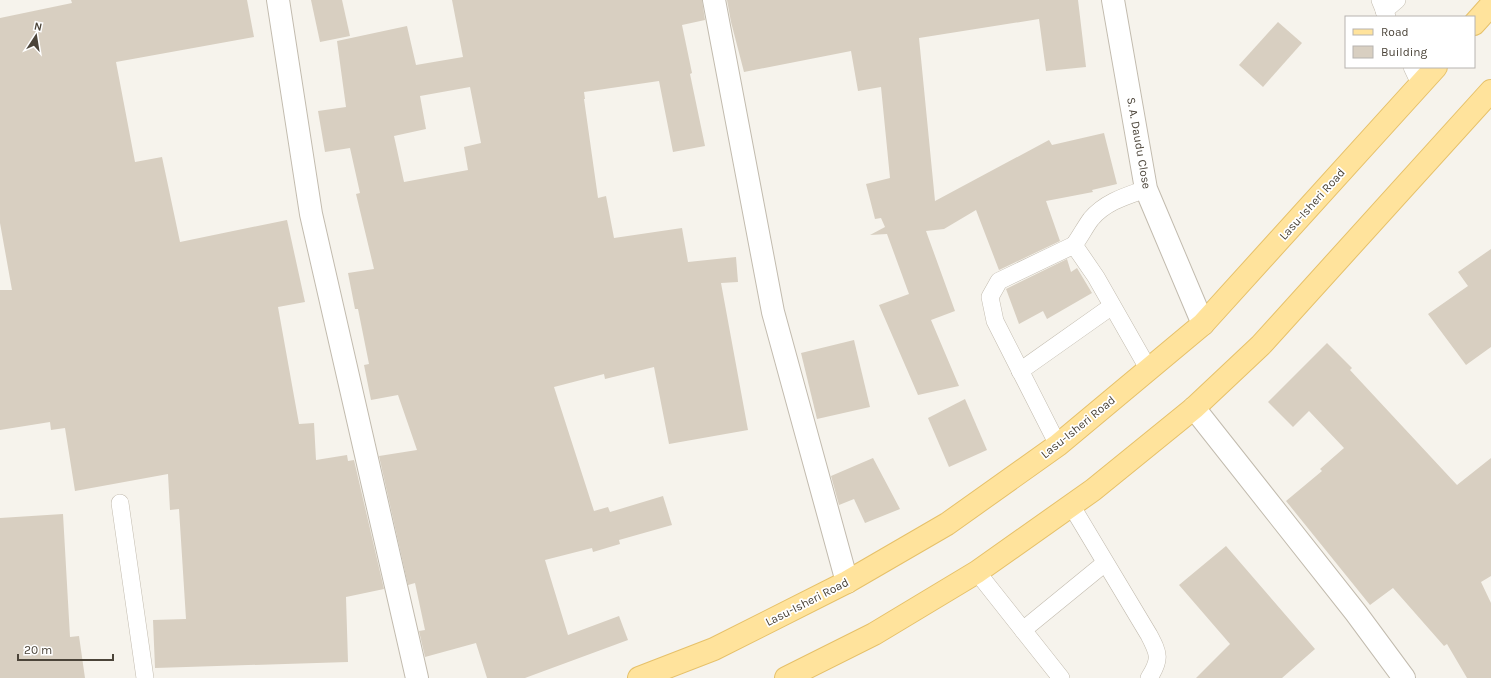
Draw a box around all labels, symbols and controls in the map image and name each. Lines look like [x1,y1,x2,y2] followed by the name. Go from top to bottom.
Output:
[16,16,56,56] north arrow
[1345,16,1475,68] legend
[33,20,43,34] text: N
[1381,25,1409,39] text: Road
[1381,45,1428,59] text: Building
[1124,96,1154,190] street label: S. A. Daudu Close
[1276,165,1348,243] street label: Lasu-Isheri Road
[1038,393,1118,461] street label: Lasu-Isheri Road
[763,575,851,629] street label: Lasu-Isheri Road
[18,636,113,662] scale bar
[24,643,52,657] text: 20 m

